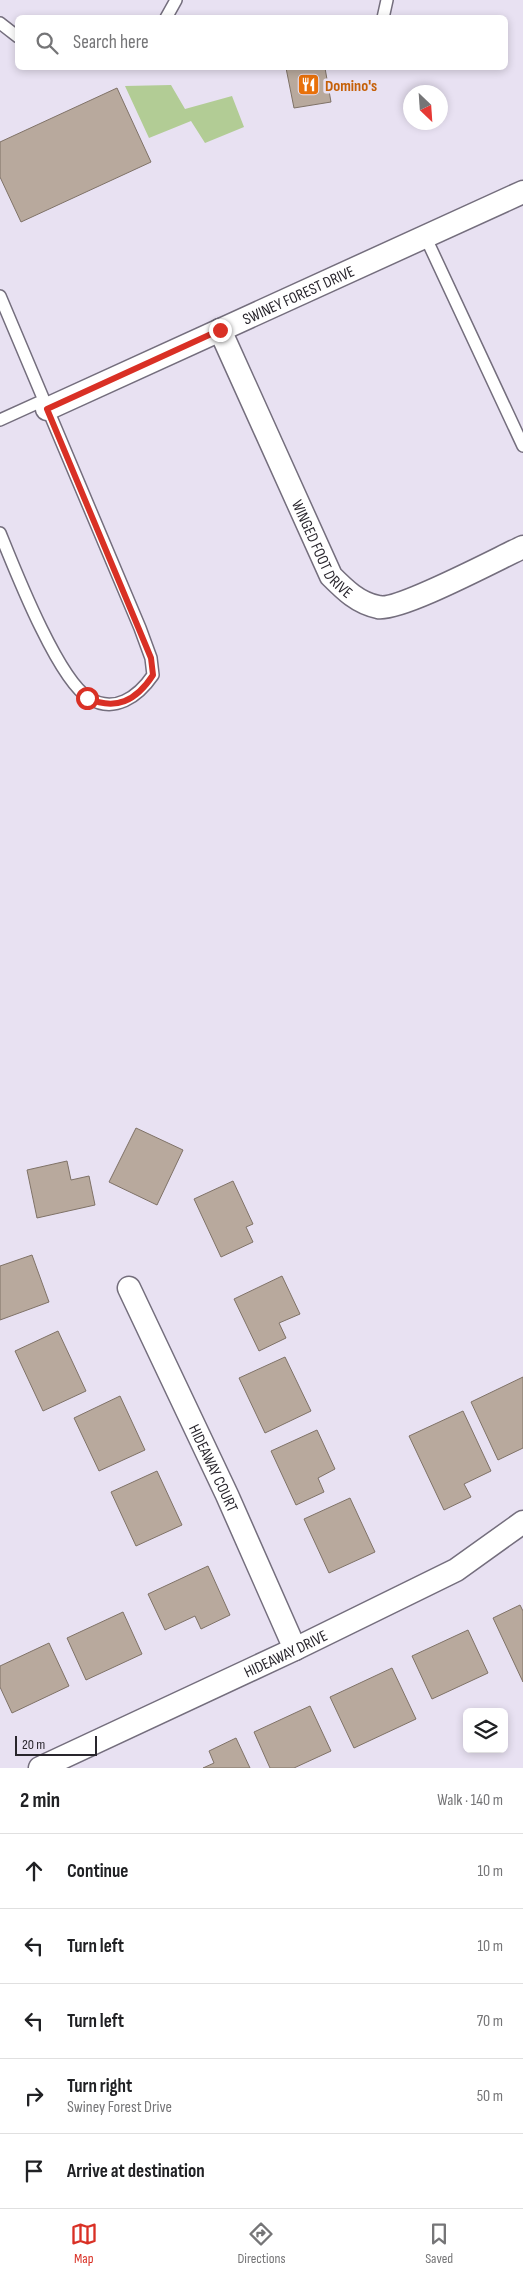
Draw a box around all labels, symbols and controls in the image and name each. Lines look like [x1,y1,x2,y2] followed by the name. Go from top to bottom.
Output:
[15,15,508,70] search box
[33,29,61,57] icon: search
[73,31,149,54] text: Search here
[297,73,321,97] restaurant icon: Domino's
[325,77,377,96] place label: Domino's
[403,85,448,130] north arrow
[240,262,358,330] street label: SWINEY FOREST DRIVE
[209,319,232,342] route end
[287,497,356,603] street label: WINGED FOOT DRIVE
[76,687,99,710] route start
[184,1422,242,1516] street label: HIDEAWAY COURT
[241,1627,331,1682] street label: HIDEAWAY DRIVE
[463,1708,508,1753] map controls
[463,1708,508,1753] button: layers
[15,1733,98,1756] scale bar
[22,1736,45,1753] text: 20 m
[20,1788,60,1813] text: 2 min
[437,1791,503,1810] text: Walk · 140 m
[20,1857,48,1885] icon: ahead
[67,1860,128,1883] text: Continue
[477,1862,503,1881] text: 10 m
[20,1932,48,1960] icon: left
[67,1935,124,1958] text: Turn left
[477,1937,503,1956] text: 10 m
[20,2007,48,2035] icon: left
[67,2010,124,2033] text: Turn left
[477,2012,503,2031] text: 70 m
[67,2075,132,2098] text: Turn right
[20,2082,48,2110] icon: right
[477,2087,503,2106] text: 50 m
[67,2098,172,2117] text: Swiney Forest Drive
[20,2157,48,2185] icon: arrive
[67,2160,205,2183] text: Arrive at destination
[70,2220,98,2267] tab: Map
[237,2220,286,2267] tab: Directions
[425,2220,453,2267] tab: Saved

